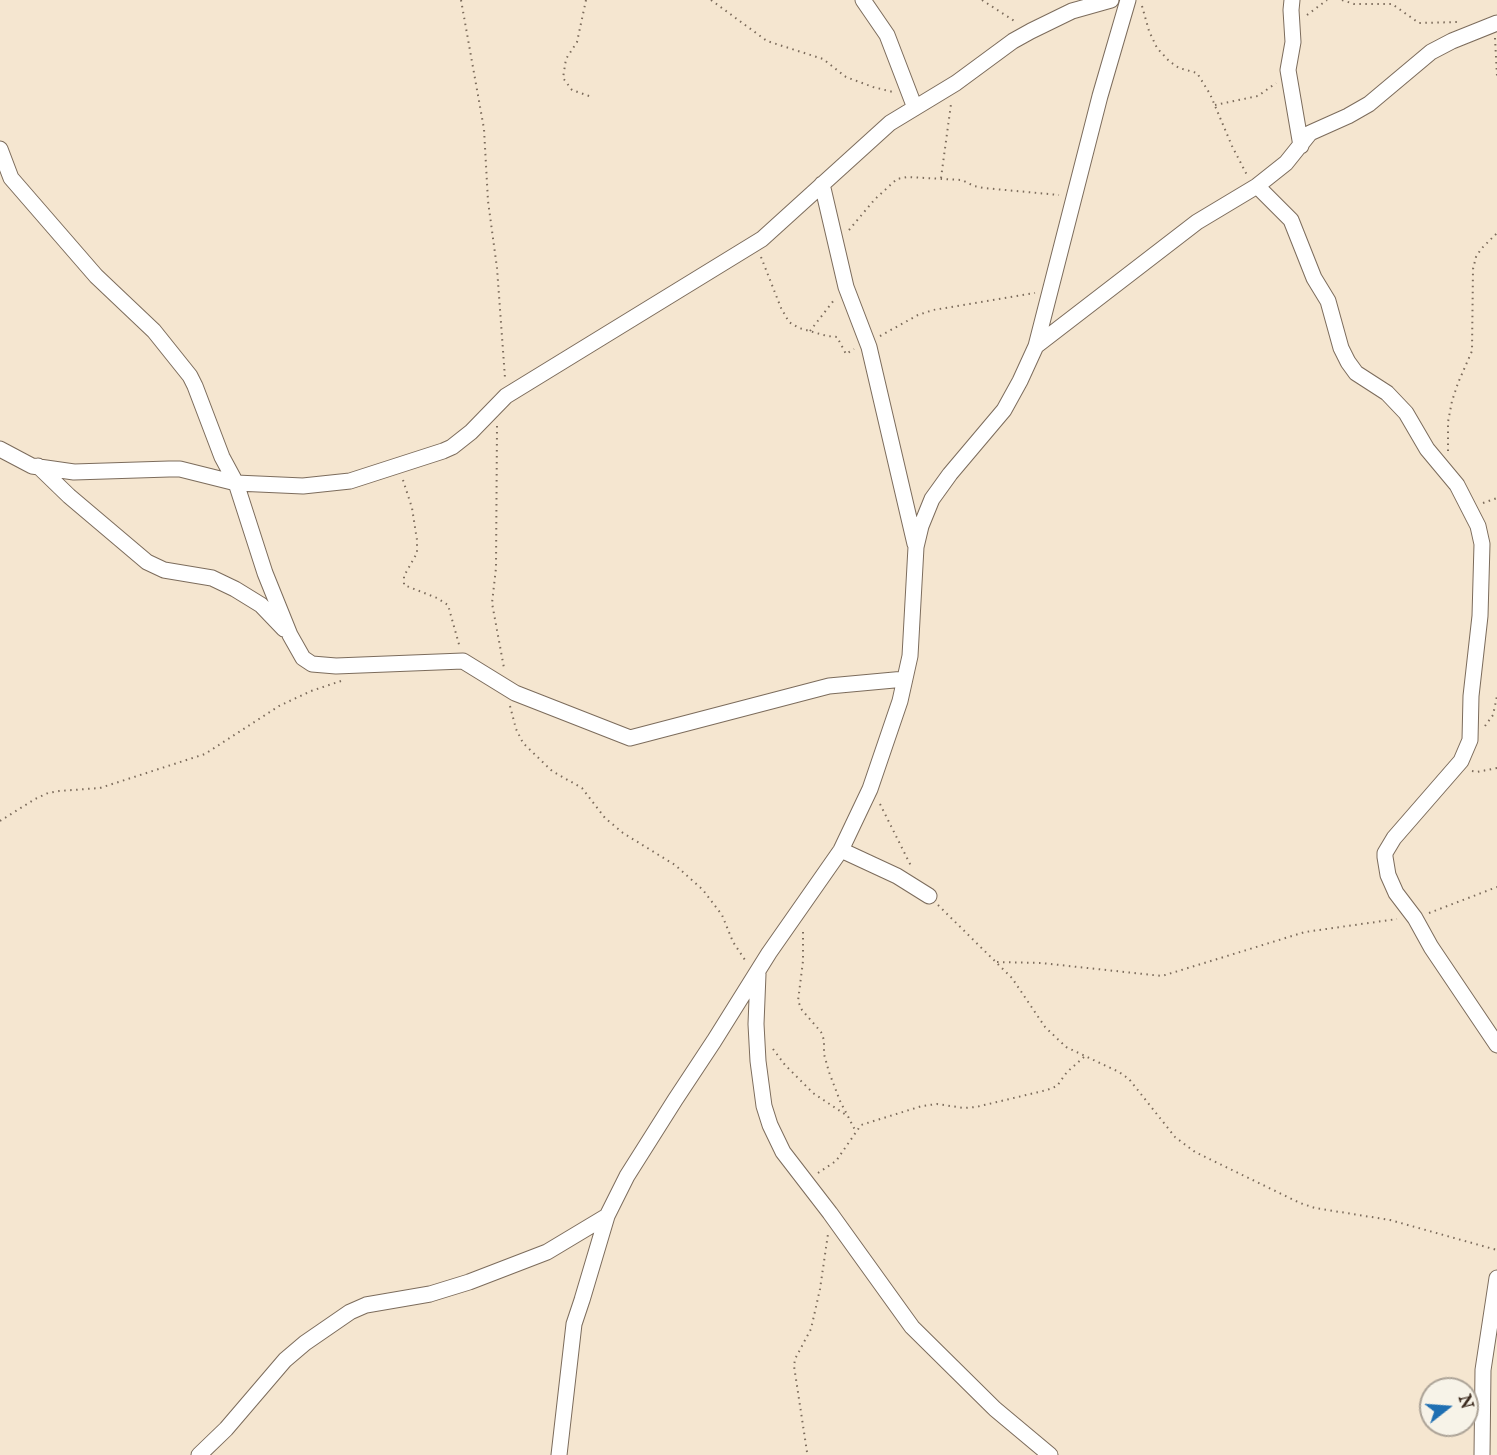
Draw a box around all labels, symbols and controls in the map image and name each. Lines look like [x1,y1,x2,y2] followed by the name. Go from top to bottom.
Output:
[1419,1377,1479,1437] north arrow
[1453,1393,1476,1412] text: N

